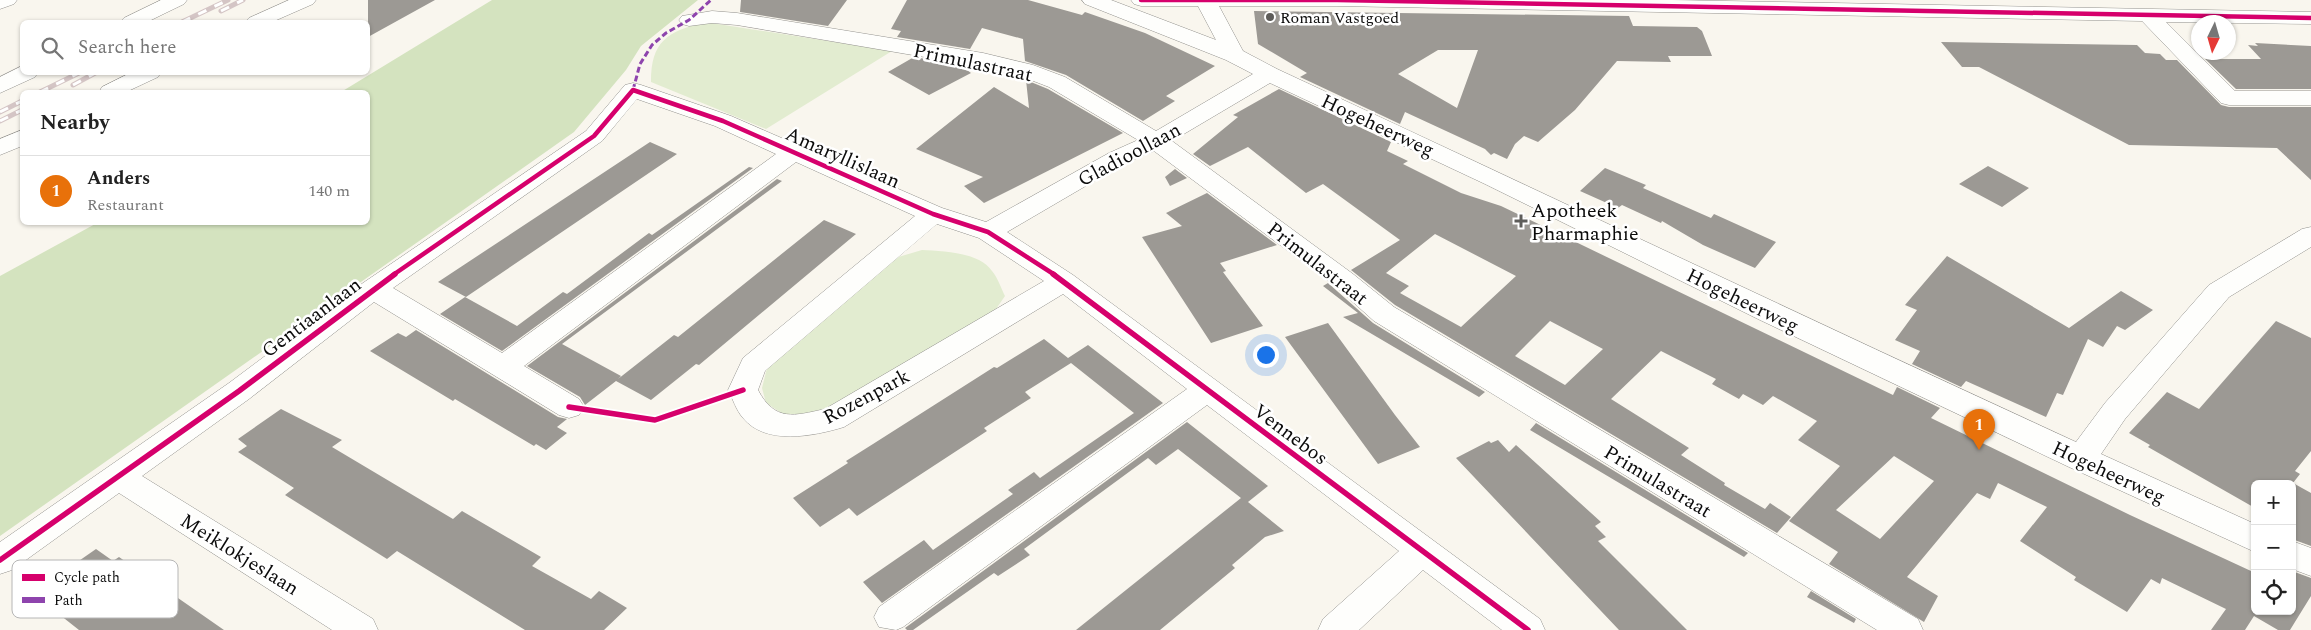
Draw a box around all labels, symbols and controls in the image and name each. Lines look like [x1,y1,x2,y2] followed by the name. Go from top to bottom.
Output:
[1280,6,1399,30] place label: Roman Vastgoed
[1264,11,1276,23] marker: Roman Vastgoed
[2191,15,2236,60] north arrow
[20,20,370,75] search box
[78,33,177,62] text: Search here
[38,34,66,62] icon: search
[910,36,1035,90] street label: Primulastraat
[1316,87,1439,165] street label: Hogeheerweg
[40,107,110,139] text: Nearby
[1072,115,1186,195] street label: Gladioollaan
[780,119,905,197] street label: Amaryllislaan
[87,164,150,193] text: Anders
[52,179,60,203] text: 1
[308,179,350,203] text: 140 m
[87,193,164,217] text: Restaurant
[1531,196,1639,249] place label: Apotheek Pharmaphie
[1260,215,1374,313] street label: Primulastraat
[1515,215,1527,227] marker: Apotheek Pharmaphie
[1681,261,1804,341] street label: Hogeheerweg
[255,270,368,365] street label: Gentiaanlaan
[1253,342,1279,368] your location
[818,361,915,432] street label: Rozenpark
[1247,397,1334,473] street label: Vennebos
[1963,409,1995,450] pin: 1
[2047,434,2170,512] street label: Hogeheerweg
[1598,438,1717,526] street label: Primulastraat
[2251,480,2296,615] map controls
[2251,480,2296,525] button: +
[174,506,305,603] street label: Meiklokjeslaan
[2251,525,2296,570] button: −
[12,560,178,618] legend
[54,567,120,588] text: Cycle path
[2251,570,2296,615] button: locate
[54,590,83,611] text: Path

